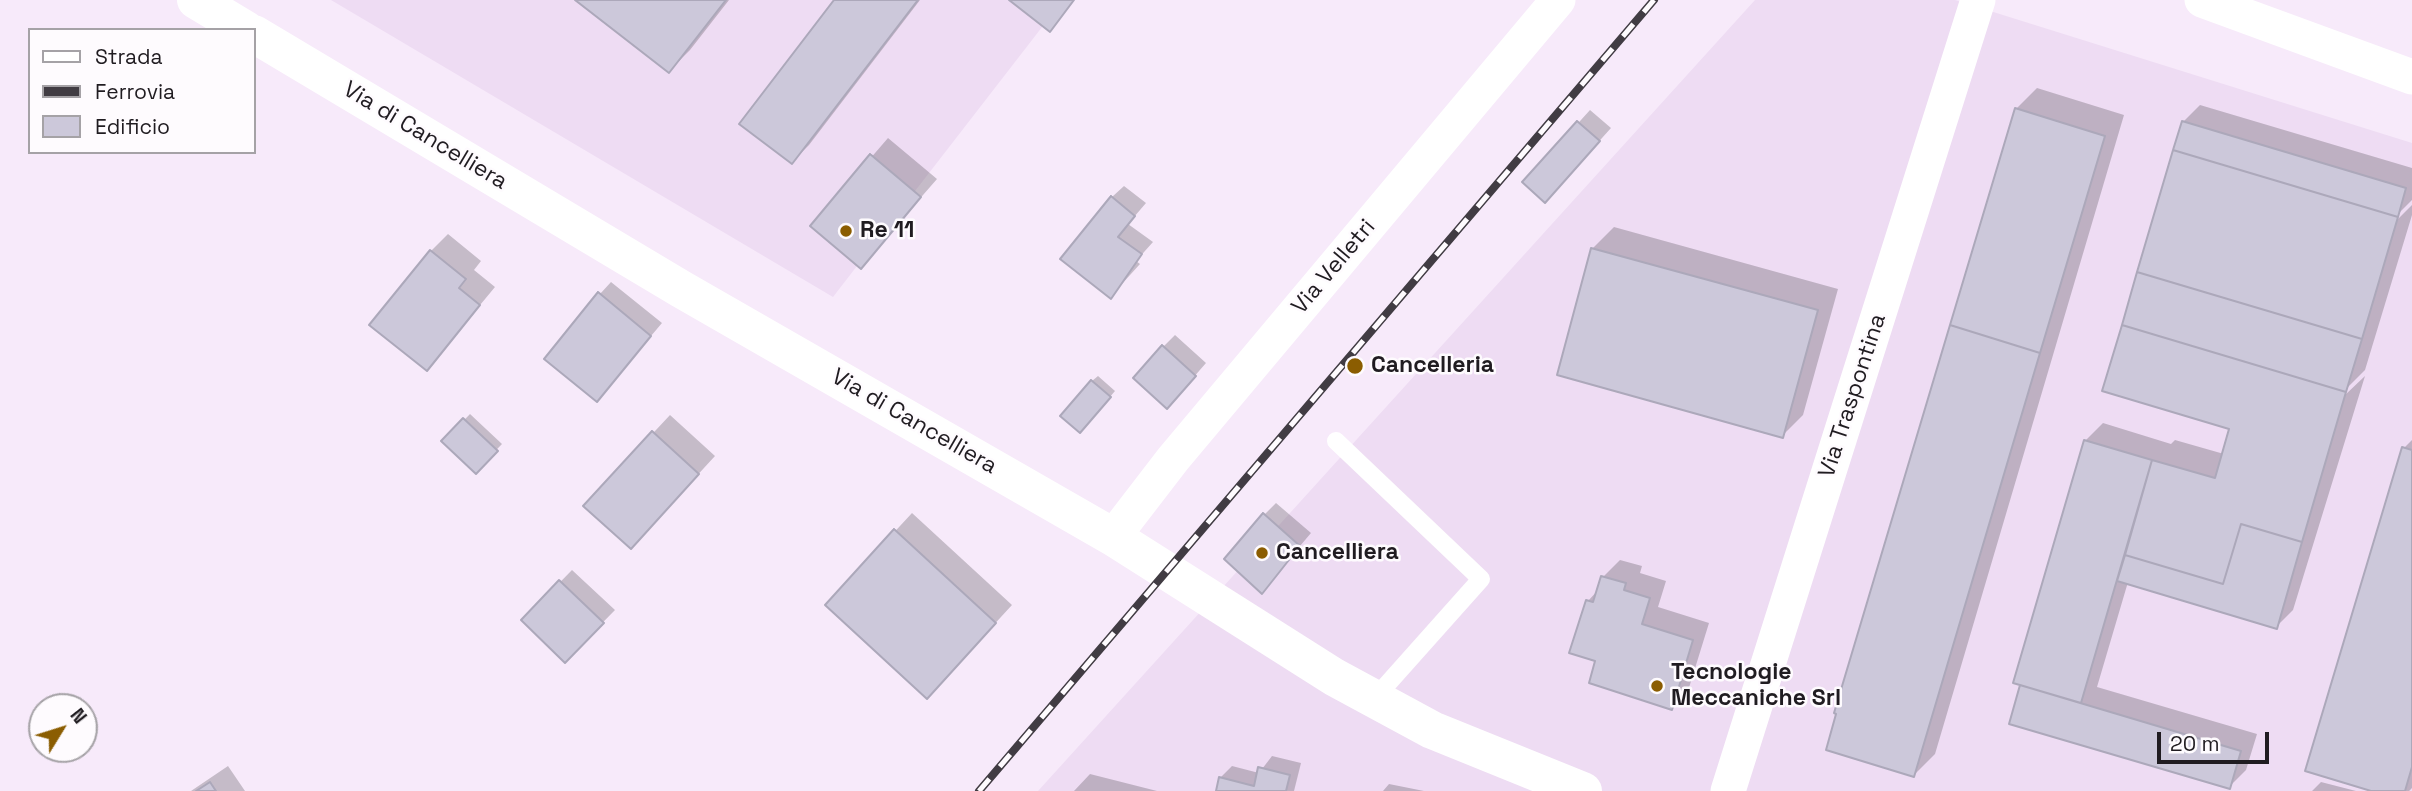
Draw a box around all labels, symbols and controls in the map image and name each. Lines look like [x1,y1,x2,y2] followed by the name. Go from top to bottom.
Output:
[28,28,256,154] legend
[95,43,162,70] text: Strada
[338,76,512,196] street label: Via di Cancelliera
[95,78,175,105] text: Ferrovia
[95,113,170,140] text: Edificio
[1286,214,1382,320] street label: Via Velletri
[860,217,914,245] place label: Re 11
[838,223,854,239] marker: Re 11
[1814,311,1892,481] street label: Via Traspontina
[1371,352,1494,380] place label: Cancelleria
[1345,356,1365,376] marker: Cancelleria
[826,363,1002,481] street label: Via di Cancelliera
[1276,539,1399,567] place label: Cancelliera
[1254,545,1270,561] marker: Cancelliera
[1671,659,1841,713] place label: Tecnologie Meccaniche Srl
[1649,678,1665,694] marker: Tecnologie Meccaniche Srl
[28,693,98,763] north arrow
[65,703,92,729] text: N
[2160,718,2272,762] scale bar
[2170,730,2220,757] text: 20 m

